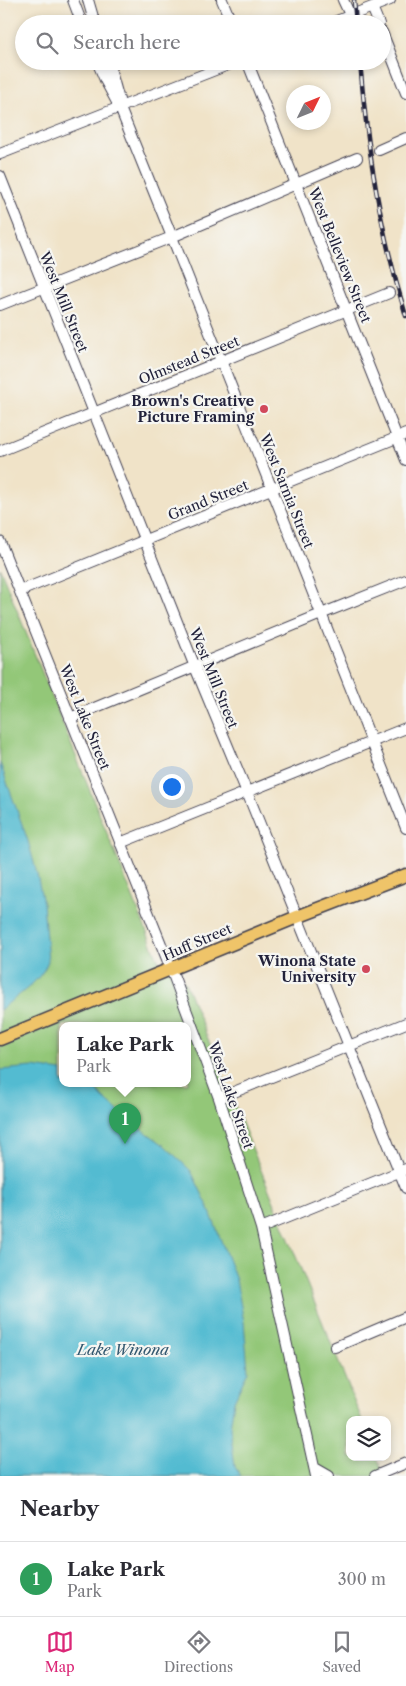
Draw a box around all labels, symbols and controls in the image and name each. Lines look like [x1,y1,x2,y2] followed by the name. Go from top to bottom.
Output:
[15,15,391,70] search box
[33,29,61,57] icon: search
[73,31,181,54] text: Search here
[286,85,331,130] north arrow
[304,184,375,325] street label: West Belleview Street
[35,248,92,355] street label: West Mill Street
[136,332,242,388] street label: Olmstead Street
[131,392,255,426] place label: Brown's Creative Picture Framing
[258,403,270,415] marker: Brown's Creative Picture Framing
[255,430,318,551] street label: West Sarnia Street
[165,476,251,524] street label: Grand Street
[185,624,242,731] street label: West Mill Street
[55,661,114,772] street label: West Lake Street
[159,774,185,800] your location
[160,919,234,965] street label: Huff Street
[257,952,356,986] place label: Winona State University
[360,963,372,975] marker: Winona State University
[59,1022,191,1087] popup
[76,1033,174,1056] text: Lake Park
[204,1038,258,1151] street label: West Lake Street
[76,1056,111,1076] text: Park
[109,1103,141,1144] pin: 1
[76,1340,169,1359] water label: Lake Winona
[346,1416,391,1461] map controls
[346,1416,391,1461] button: layers
[20,1496,99,1521] text: Nearby
[67,1558,165,1581] text: Lake Park
[32,1569,40,1589] text: 1
[338,1569,386,1589] text: 300 m
[67,1581,102,1601] text: Park
[45,1628,75,1676] tab: Map
[164,1628,233,1676] tab: Directions
[322,1628,361,1676] tab: Saved

